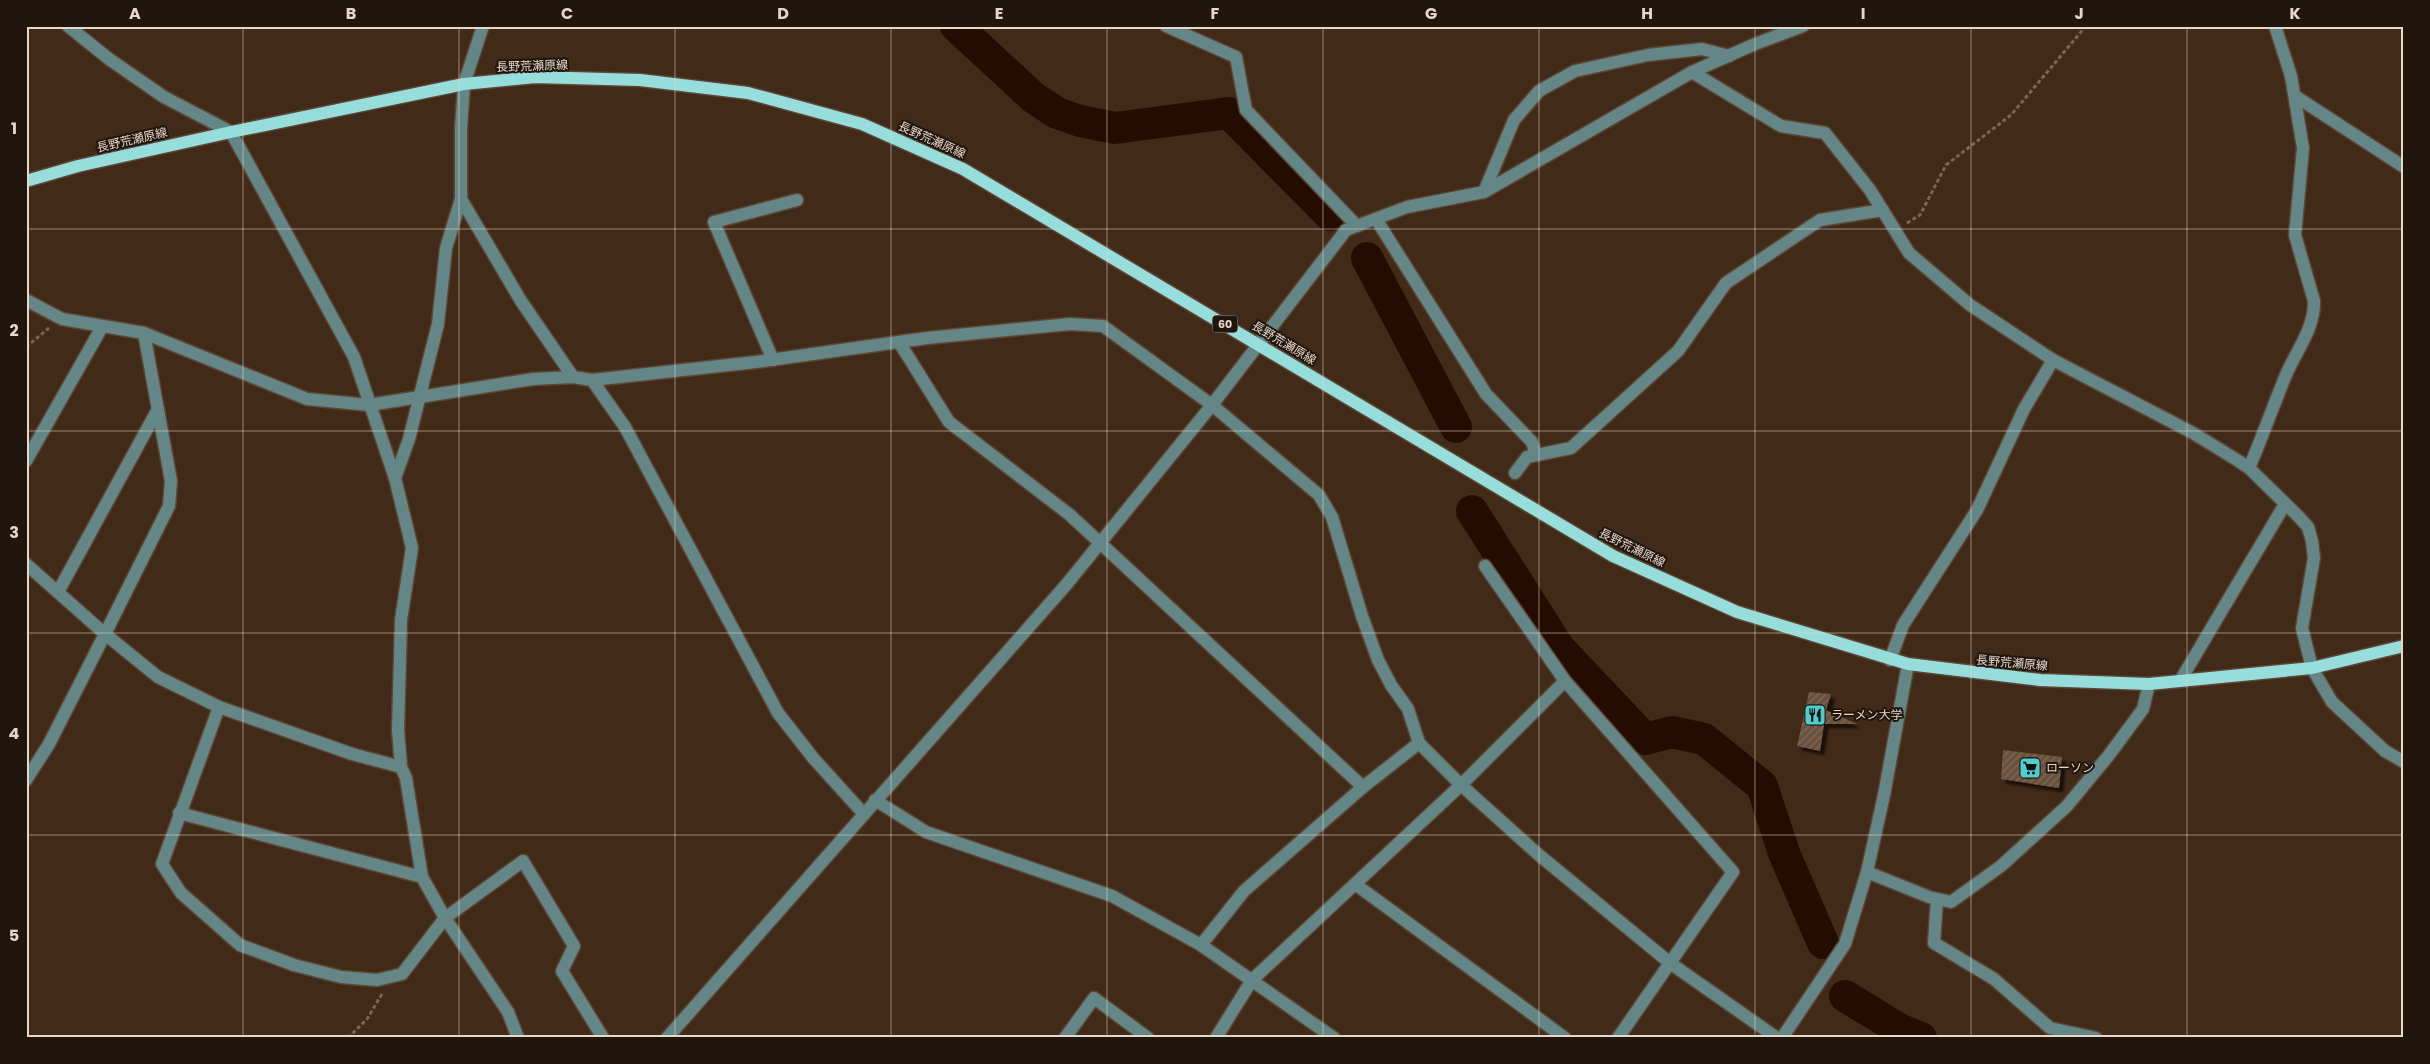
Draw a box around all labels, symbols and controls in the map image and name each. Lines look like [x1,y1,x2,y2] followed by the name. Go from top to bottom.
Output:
[129,2,141,25] text: A
[346,2,356,25] text: B
[561,2,573,25] text: C
[777,2,789,25] text: D
[995,2,1003,25] text: E
[1211,2,1220,25] text: F
[1425,2,1437,25] text: G
[1641,2,1653,25] text: H
[1861,2,1865,25] text: I
[2074,2,2084,25] text: J
[2289,2,2301,25] text: K
[496,56,568,75] street label: 長野荒瀬原線
[11,117,17,140] text: 1
[896,117,969,162] street label: 長野荒瀬原線
[95,123,169,156] street label: 長野荒瀬原線
[1212,316,1238,332] road number: 60
[1249,317,1320,368] street label: 長野荒瀬原線
[9,319,19,342] text: 2
[9,521,19,544] text: 3
[1596,524,1668,571] street label: 長野荒瀬原線
[1975,651,2049,674] street label: 長野荒瀬原線
[1803,703,1827,727] restaurant icon: ラーメン大学
[1831,706,1903,723] place label: ラーメン大学
[9,722,20,745] text: 4
[2018,756,2042,780] supermarket icon: ローソン
[2046,759,2094,776] place label: ローソン
[9,924,19,947] text: 5

